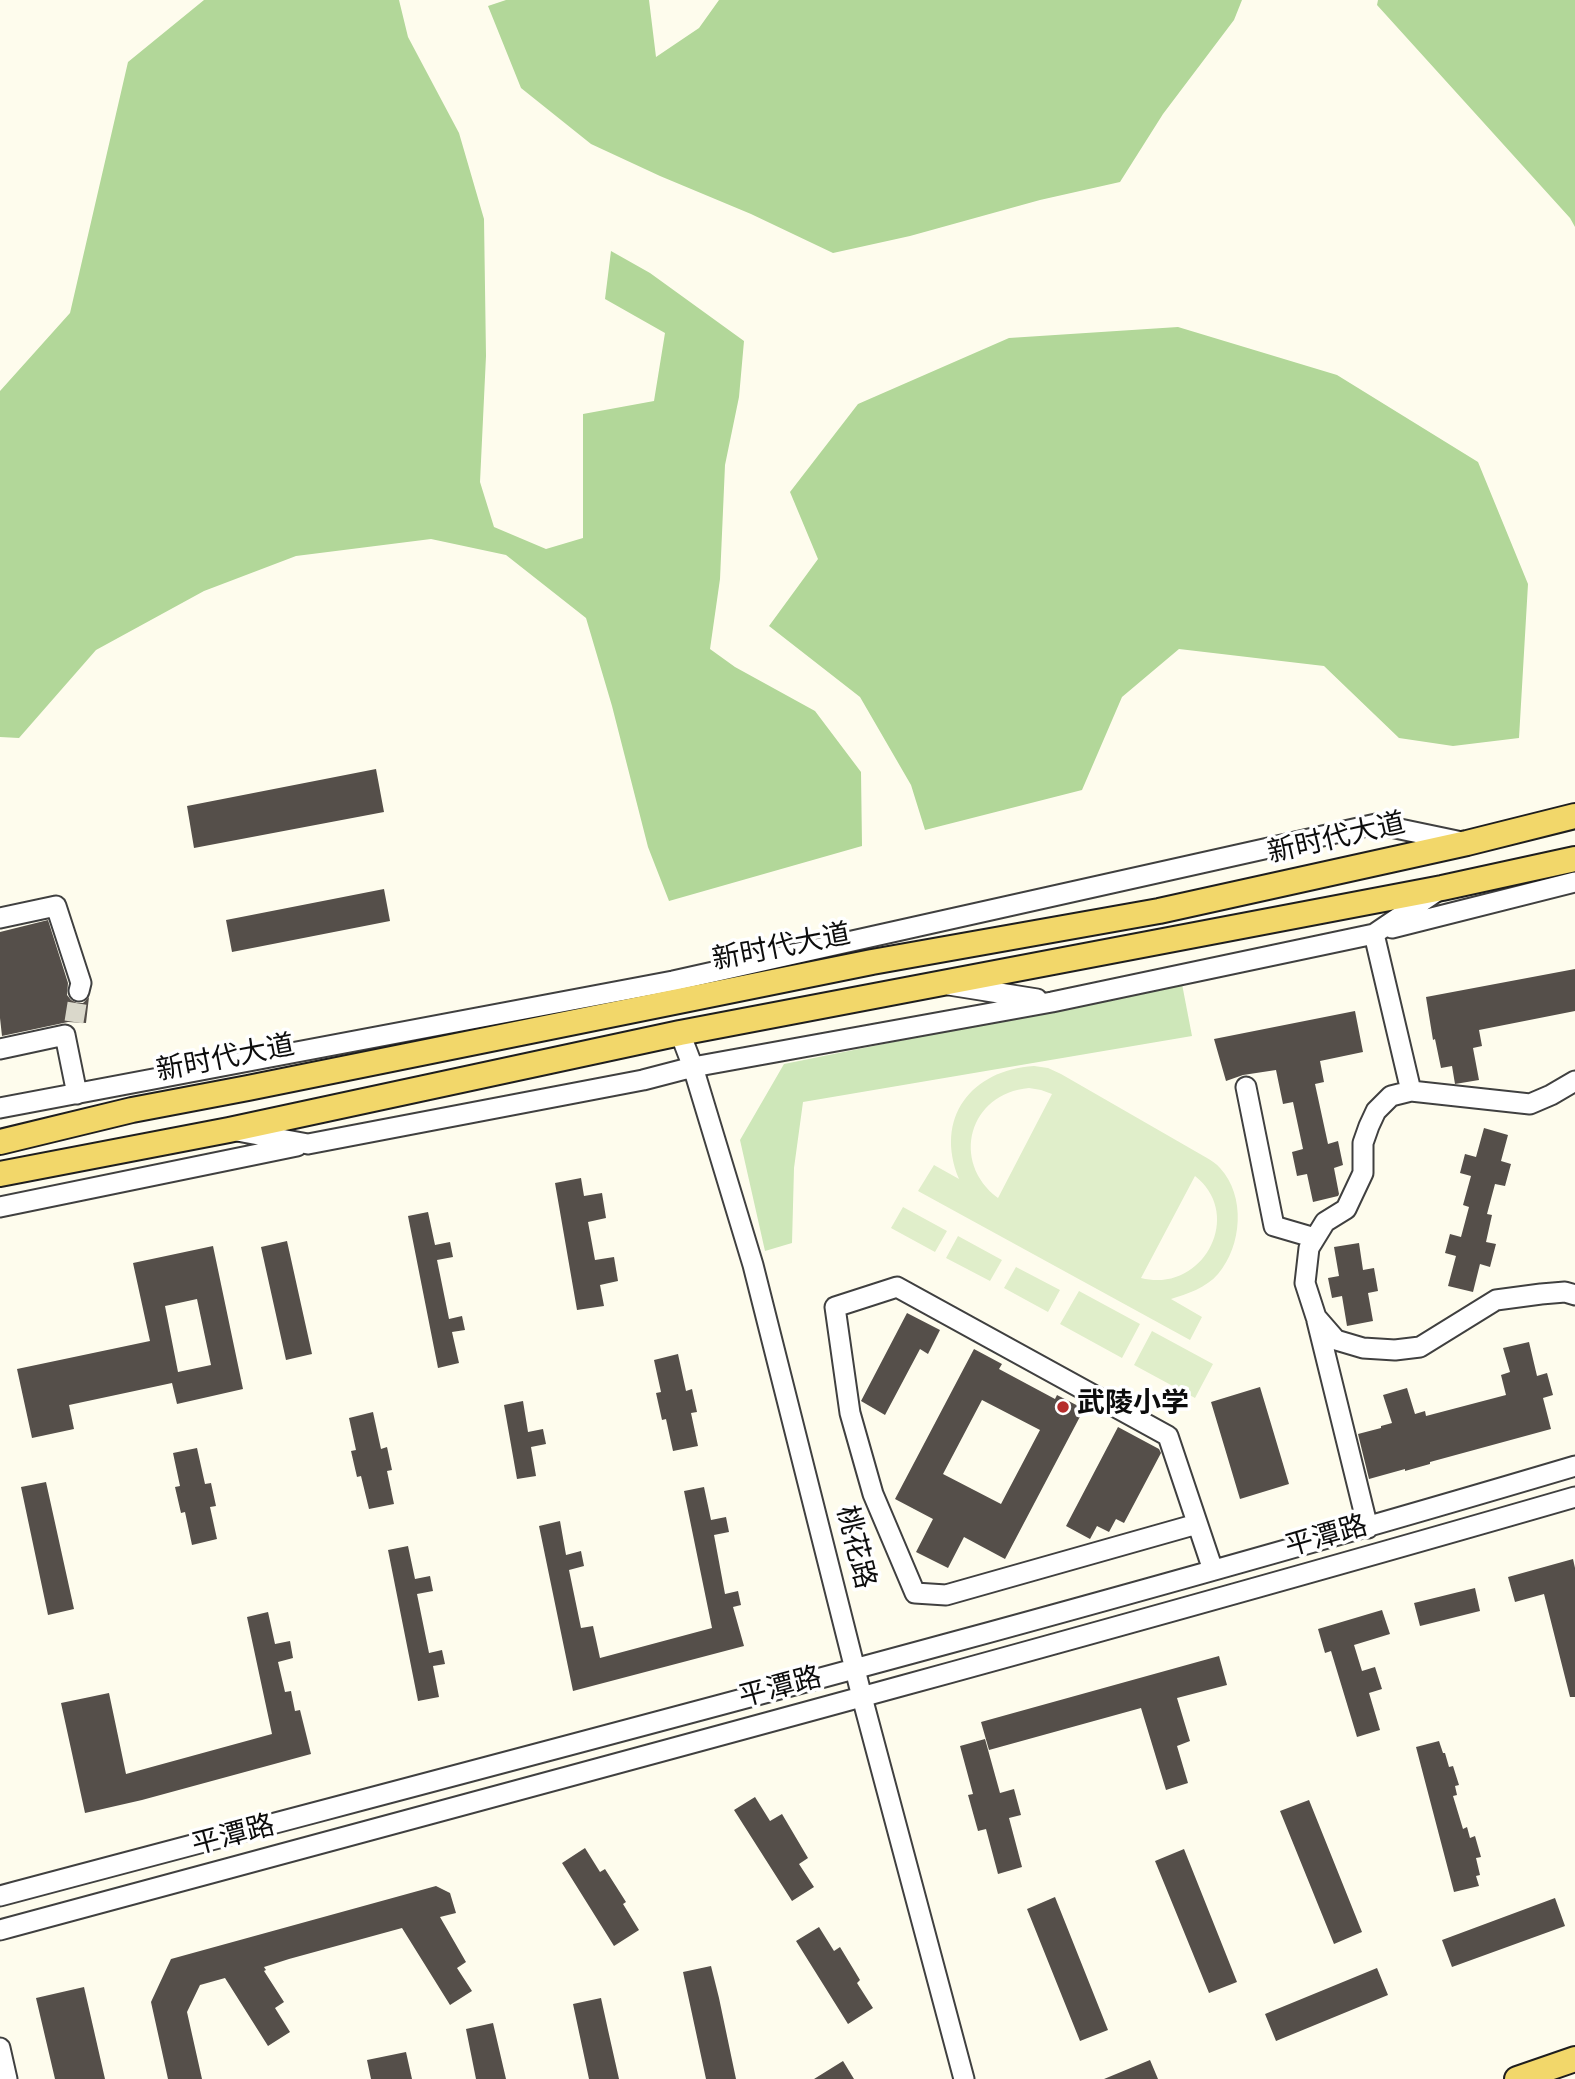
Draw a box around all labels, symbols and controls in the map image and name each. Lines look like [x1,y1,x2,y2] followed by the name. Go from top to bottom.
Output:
[1265,809,1409,873] street label: 新时代大道
[710,920,854,980] street label: 新时代大道
[154,1031,298,1091] street label: 新时代大道
[1077,1390,1189,1424] place label: 武陵小学
[1055,1399,1071,1415] marker: 武陵小学
[827,1503,879,1593] street label: 桃花路
[1282,1511,1372,1567] street label: 平潭路
[736,1663,826,1717] street label: 平潭路
[189,1811,279,1865] street label: 平潭路

